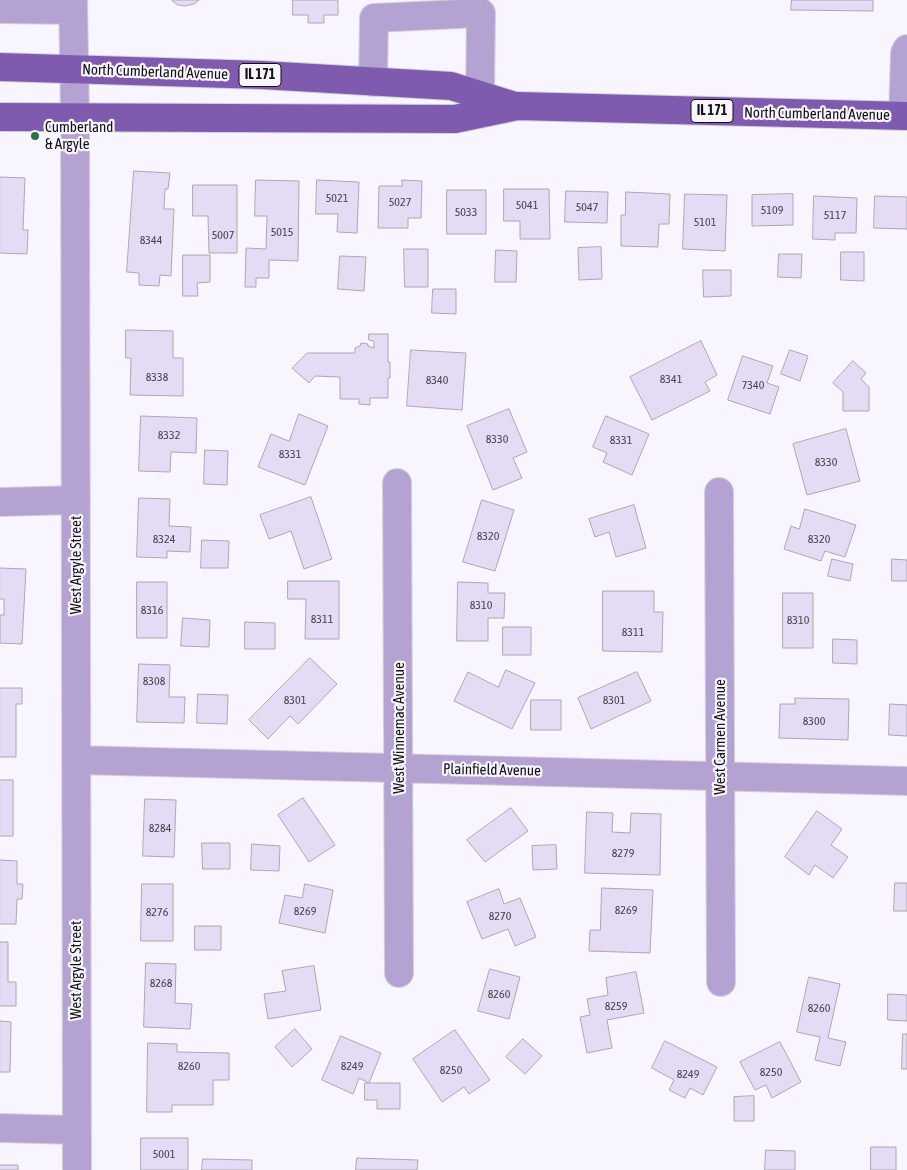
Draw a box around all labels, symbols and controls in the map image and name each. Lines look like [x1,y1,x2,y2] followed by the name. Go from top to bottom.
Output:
[82,60,228,84] street label: North Cumberland Avenue
[239,64,281,86] road number: IL 171
[691,100,733,122] road number: IL 171
[744,104,890,124] street label: North Cumberland Avenue
[45,118,113,153] place label: Cumberland & Argyle
[29,130,41,142] marker: Cumberland & Argyle
[326,191,348,205] house number: 5021
[389,195,411,209] house number: 5027
[516,198,538,212] house number: 5041
[576,200,598,214] house number: 5047
[761,203,783,217] house number: 5109
[455,205,477,219] house number: 5033
[824,208,846,222] house number: 5117
[694,215,716,229] house number: 5101
[271,225,293,239] house number: 5015
[212,228,234,242] house number: 5007
[140,233,162,247] house number: 8344
[146,370,168,384] house number: 8338
[660,372,682,386] house number: 8341
[426,373,448,387] house number: 8340
[742,378,764,392] house number: 7340
[158,428,180,442] house number: 8332
[486,432,508,446] house number: 8330
[610,433,632,447] house number: 8331
[279,447,301,461] house number: 8331
[815,455,837,469] house number: 8330
[67,516,85,614] street label: West Argyle Street
[477,529,499,543] house number: 8320
[153,532,175,546] house number: 8324
[808,532,830,546] house number: 8320
[470,598,492,612] house number: 8310
[141,603,163,617] house number: 8316
[311,612,333,626] house number: 8311
[787,613,809,627] house number: 8310
[622,625,644,639] house number: 8311
[390,662,408,794] street label: West Winnemac Avenue
[143,674,165,688] house number: 8308
[711,679,729,795] street label: West Carmen Avenue
[284,693,306,707] house number: 8301
[603,693,625,707] house number: 8301
[803,714,825,728] house number: 8300
[443,760,541,780] street label: Plainfield Avenue
[149,821,171,835] house number: 8284
[612,846,634,860] house number: 8279
[615,903,637,917] house number: 8269
[294,904,316,918] house number: 8269
[146,905,168,919] house number: 8276
[489,909,511,923] house number: 8270
[67,921,85,1019] street label: West Argyle Street
[150,976,172,990] house number: 8268
[488,987,510,1001] house number: 8260
[605,999,627,1013] house number: 8259
[808,1001,830,1015] house number: 8260
[178,1059,200,1073] house number: 8260
[341,1059,363,1073] house number: 8249
[440,1063,462,1077] house number: 8250
[760,1065,782,1079] house number: 8250
[677,1067,699,1081] house number: 8249
[153,1147,175,1161] house number: 5001

